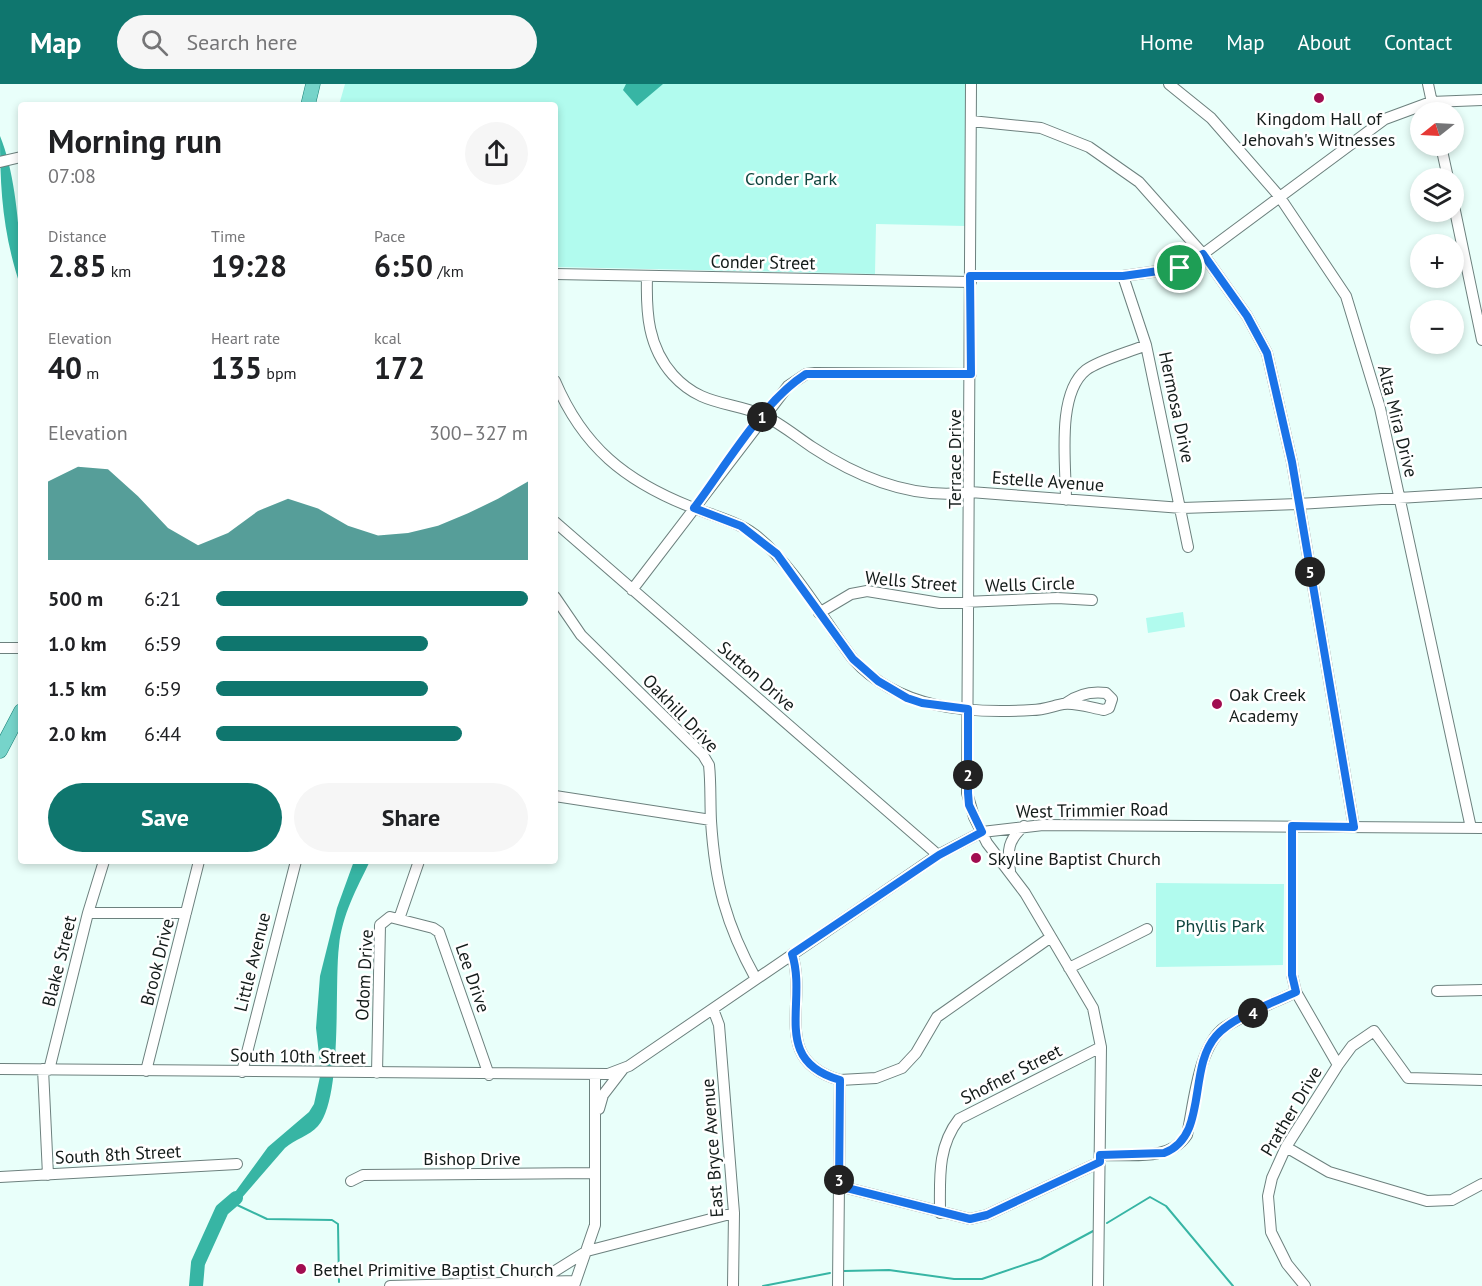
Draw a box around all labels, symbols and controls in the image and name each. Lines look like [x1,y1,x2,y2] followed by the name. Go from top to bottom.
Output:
[117,15,537,69] search box
[30,24,81,61] text: Map
[138,26,171,59] icon: search
[186,28,297,56] text: Search here
[1140,29,1193,56] text: Home
[1226,29,1265,56] text: Map
[1298,29,1351,56] text: About
[1384,29,1452,56] text: Contact
[1312,91,1326,105] marker: Kingdom Hall of Jehovah's Witnesses
[1410,102,1464,156] north arrow
[1410,102,1464,354] map controls
[1242,107,1395,151] place label: Kingdom Hall of Jehovah's Witnesses
[48,119,222,162] text: Morning run
[465,122,528,185] button: share
[48,163,96,189] text: 07:08
[745,167,837,190] park label: Conder Park
[1410,168,1464,222] button: layers
[48,226,107,246] text: Distance
[211,226,245,246] text: Time
[374,226,405,246] text: Pace
[1410,234,1464,288] button: +
[1154,242,1205,293] pin
[48,246,106,285] text: 2.85
[211,246,287,285] text: 19:28
[374,246,433,285] text: 6:50
[710,250,816,274] street label: Conder Street
[1163,251,1196,284] icon: arrive
[106,261,131,281] text: km
[433,261,464,281] text: /km
[1410,300,1464,354] button: −
[48,328,112,348] text: Elevation
[211,328,280,348] text: Heart rate
[374,328,401,348] text: kcal
[48,348,82,387] text: 40
[211,348,262,387] text: 135
[374,348,425,387] text: 172
[1154,349,1200,465] street label: Hermosa Drive
[1373,362,1423,480] street label: Alta Mira Drive
[82,363,99,383] text: m
[262,363,297,383] text: bpm
[747,402,777,432] pin: 1
[757,407,767,427] text: 1
[943,409,966,509] street label: Terrace Drive
[48,420,128,446] text: Elevation
[429,420,528,446] text: 300–327 m
[991,466,1105,496] street label: Estelle Avenue
[1295,557,1325,587] pin: 5
[1305,562,1315,582] text: 5
[864,566,958,596] street label: Wells Street
[985,571,1075,597] street label: Wells Circle
[48,586,103,612] text: 500 m
[144,586,181,612] text: 6:21
[48,631,107,657] text: 1.0 km
[144,631,181,657] text: 6:59
[713,636,801,716] street label: Sutton Drive
[638,669,724,757] street label: Oakhill Drive
[48,676,107,702] text: 1.5 km
[144,676,181,702] text: 6:59
[1229,683,1306,727] place label: Oak Creek Academy
[1210,697,1224,711] marker: Oak Creek Academy
[48,721,107,747] text: 2.0 km
[144,721,181,747] text: 6:44
[953,760,983,790] pin: 2
[963,765,973,785] text: 2
[48,783,282,852] button: Save
[294,783,528,852] button: Share
[1016,797,1168,823] street label: West Trimmier Road
[988,847,1161,870] place label: Skyline Baptist Church
[969,851,983,865] marker: Skyline Baptist Church
[229,910,275,1014] street label: Little Avenue
[37,913,81,1009] street label: Blake Street
[1175,914,1265,937] park label: Phyllis Park
[135,916,179,1008] street label: Brook Drive
[350,929,378,1021] street label: Odom Drive
[450,940,496,1016] street label: Lee Drive
[1238,998,1268,1028] pin: 4
[1248,1003,1258,1023] text: 4
[957,1039,1065,1109] street label: Shofner Street
[230,1043,366,1069] street label: South 10th Street
[1255,1062,1327,1160] street label: Prather Drive
[696,1078,728,1218] street label: East Bryce Avenue
[54,1139,182,1169] street label: South 8th Street
[423,1147,521,1170] street label: Bishop Drive
[824,1165,854,1195] pin: 3
[834,1170,844,1190] text: 3
[313,1258,553,1281] place label: Bethel Primitive Baptist Church
[294,1262,308,1276] marker: Bethel Primitive Baptist Church

